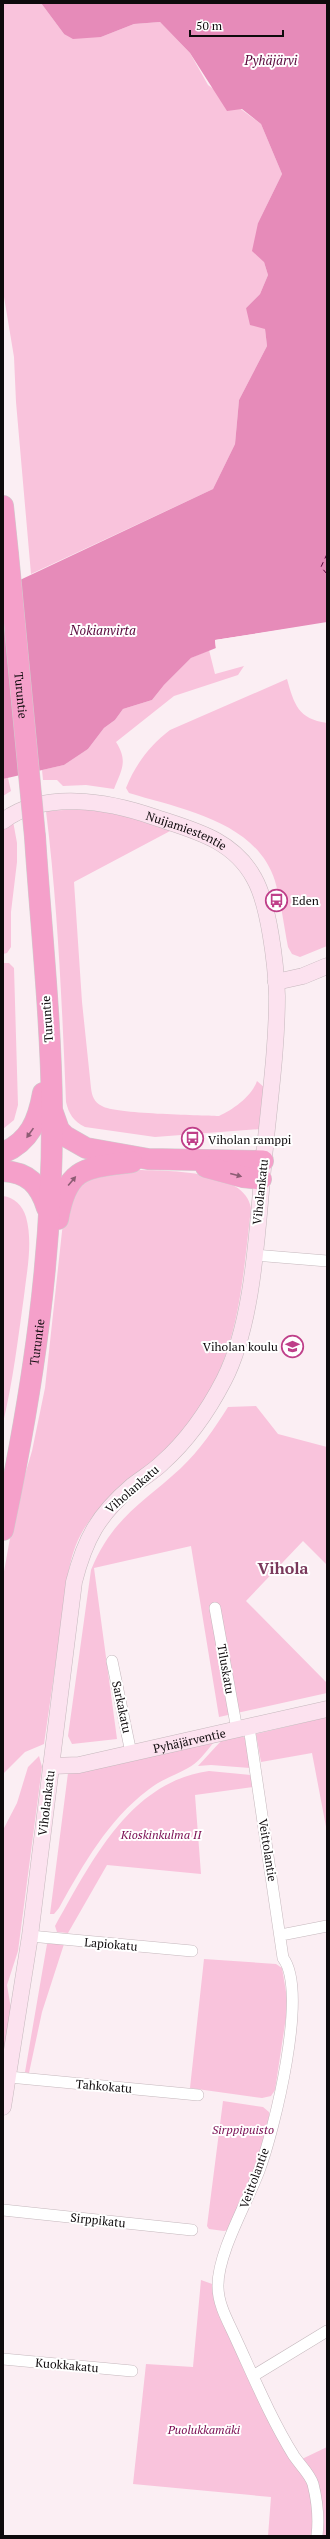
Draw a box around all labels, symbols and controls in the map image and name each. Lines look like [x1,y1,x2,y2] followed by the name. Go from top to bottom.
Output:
[190,12,283,38] scale bar
[196,18,223,33] text: 50 m
[244,51,298,69] water label: Pyhäjärvi
[69,621,136,639] water label: Nokianvirta
[12,671,31,719] street label: Turuntie
[144,807,230,853] street label: Nuijamiestentie
[264,887,290,913] bus stop icon: Eden
[292,893,319,908] place label: Eden
[38,995,56,1043] street label: Turuntie
[179,1126,205,1152] bus stop icon: Viholan ramppi
[26,1127,34,1138] one-way arrow
[208,1132,292,1147] place label: Viholan ramppi
[249,1158,271,1226] street label: Viholankatu
[230,1172,242,1178] one-way arrow
[67,1176,76,1187] one-way arrow
[26,1318,47,1366] street label: Turuntie
[280,1333,306,1359] school or university icon: Viholan koulu
[203,1339,278,1354] place label: Viholan koulu
[102,1462,162,1516] street label: Viholankatu
[257,1557,309,1579] district label: Vihola
[214,1643,238,1695] street label: Tiluskatu
[109,1680,135,1735] street label: Sarkakatu
[152,1725,227,1756] street label: Pyhäjärventie
[35,1769,57,1837] street label: Viholankatu
[256,1818,280,1882] street label: Veittolantie
[120,1827,202,1842] park label: Kioskinkulma II
[84,1934,138,1954] street label: Lapiokatu
[75,2076,133,2096] street label: Tahkokatu
[212,2122,274,2137] park label: Sirppipuisto
[236,2146,272,2210] street label: Veittolantie
[70,2210,126,2230] street label: Sirppikatu
[35,2355,99,2375] street label: Kuokkakatu
[167,2422,241,2437] park label: Puolukkamäki

